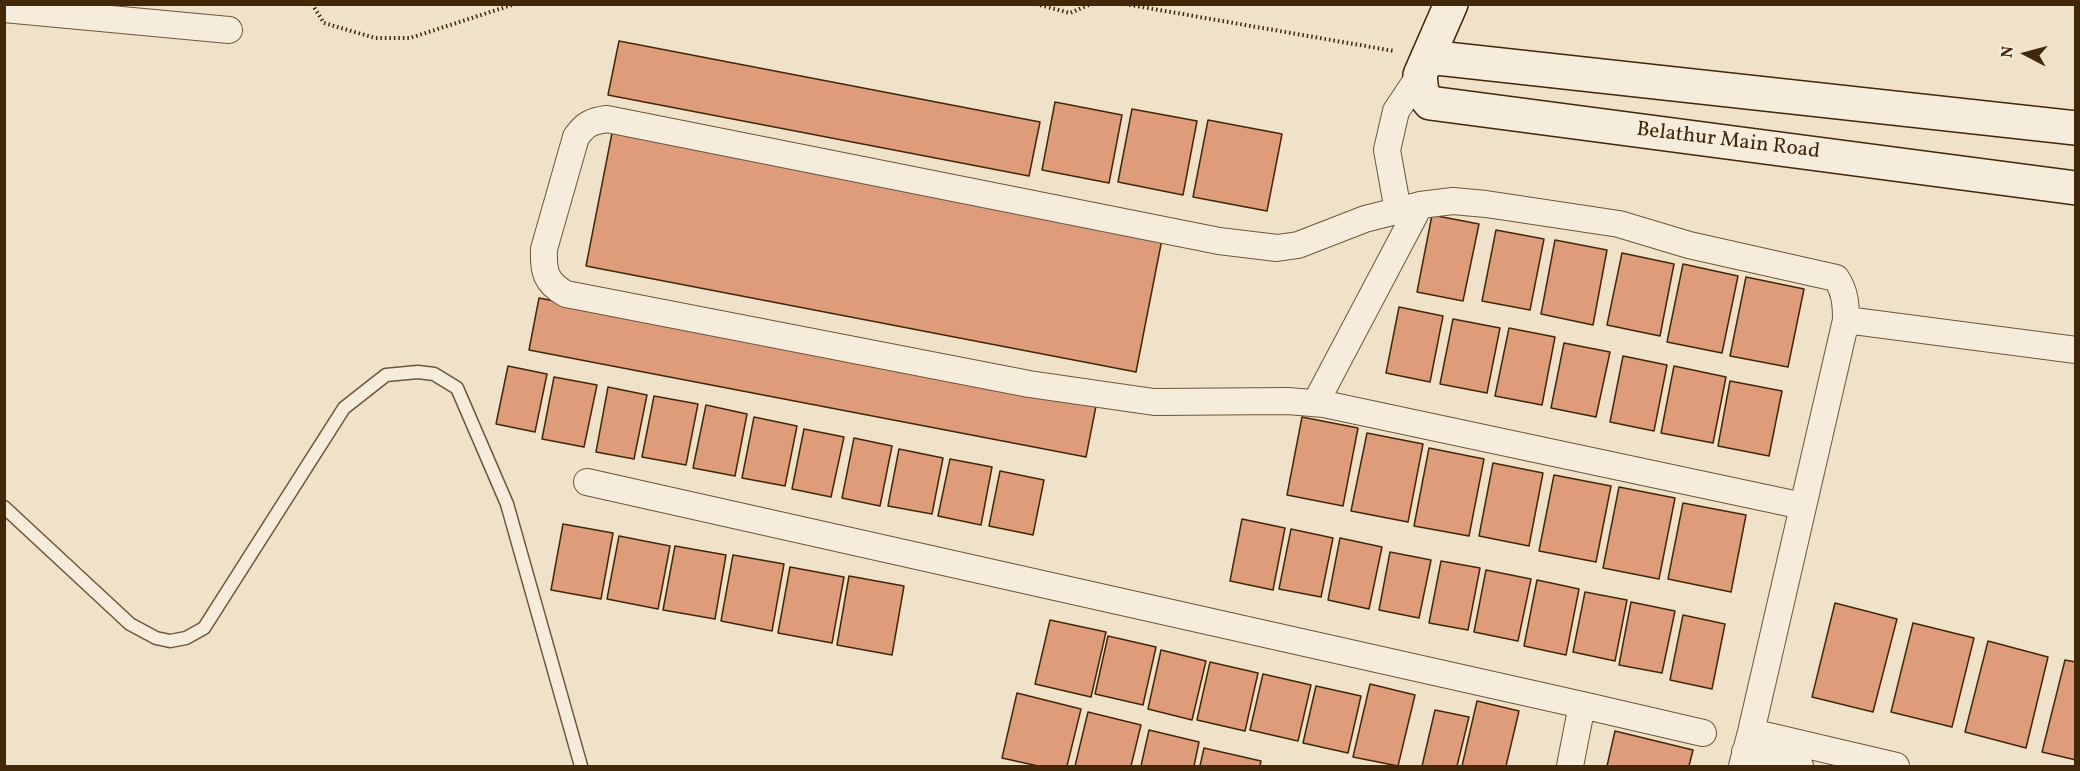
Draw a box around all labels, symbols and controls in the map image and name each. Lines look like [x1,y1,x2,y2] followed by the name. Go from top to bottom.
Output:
[1996,24,2056,84] north arrow
[1997,45,2020,59] text: N
[1635,118,1821,166] street label: Belathur Main Road

